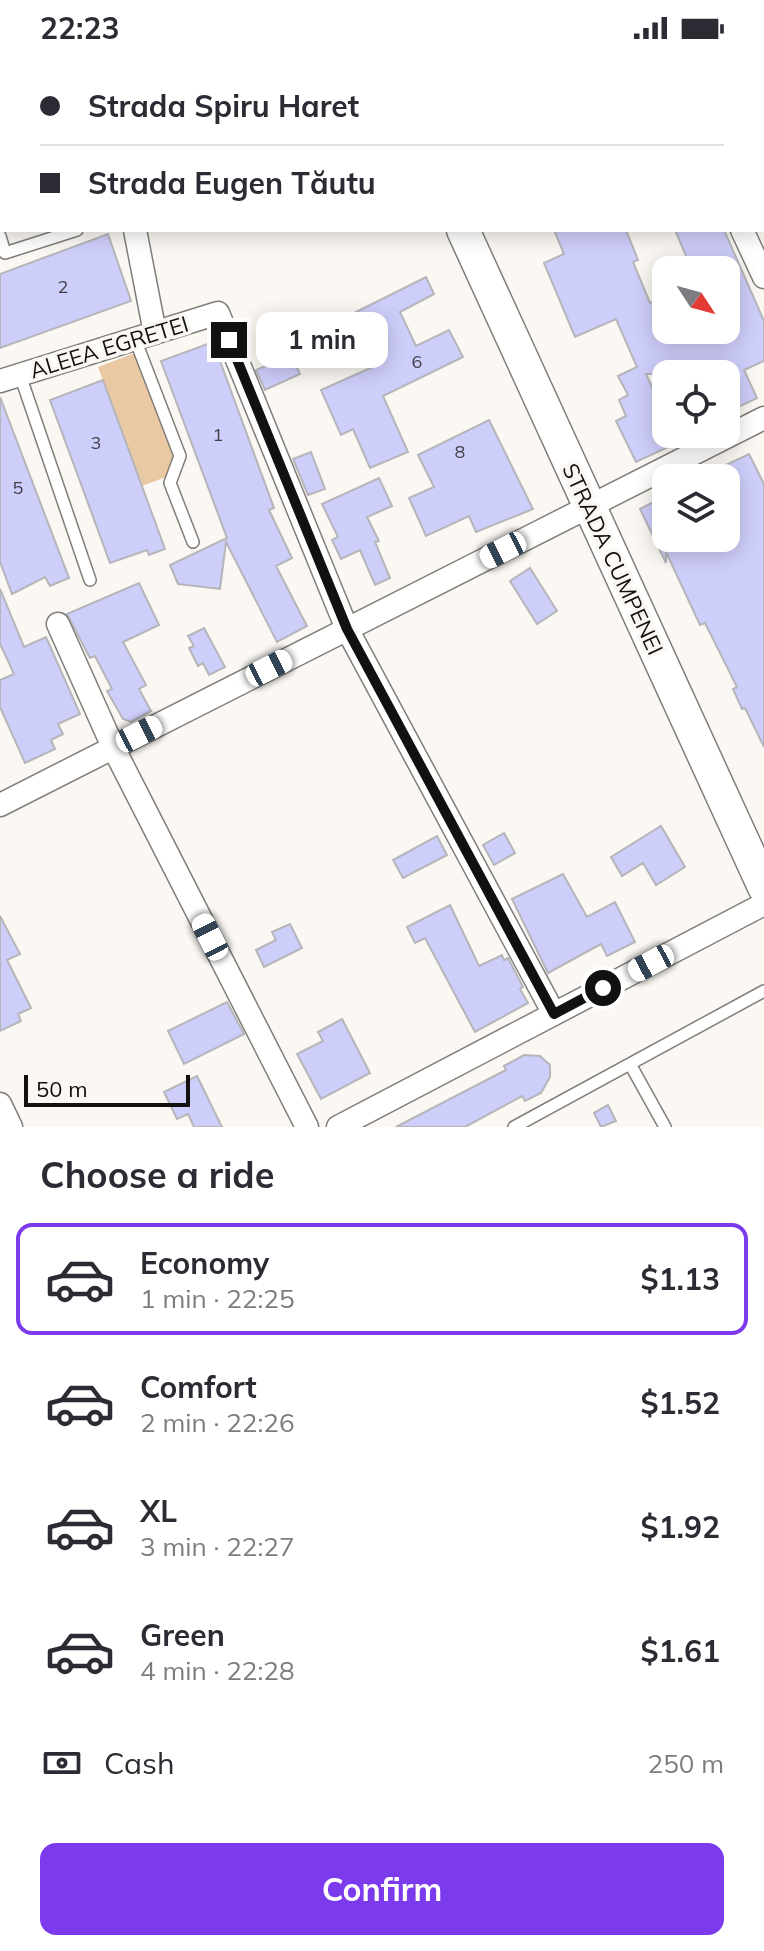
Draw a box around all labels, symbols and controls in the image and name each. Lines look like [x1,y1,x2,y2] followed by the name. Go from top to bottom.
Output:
[40,9,119,47] text: 22:23
[88,87,359,125] text: Strada Spiru Haret
[88,164,376,202] text: Strada Eugen Tăutu
[652,256,740,344] north arrow
[652,256,740,552] map controls
[58,275,68,298] house number: 2
[26,310,192,384] street label: ALEEA EGRETEI
[257,312,389,368] callout: 1 min
[211,322,247,358] route end
[288,323,356,356] text: 1 min
[412,350,422,373] house number: 6
[652,360,740,448] button: locate
[213,423,223,446] house number: 1
[91,431,101,454] house number: 3
[455,440,465,463] house number: 8
[556,459,670,659] street label: STRADA CUMPENEI
[652,464,740,552] button: layers
[13,476,24,499] house number: 5
[476,528,530,572] car
[242,646,296,690] car
[112,712,166,756] car
[188,910,232,964] car
[624,941,678,985] car
[585,970,621,1006] route start
[24,1071,190,1107] scale bar
[36,1075,87,1103] text: 50 m
[40,1152,274,1197] text: Choose a ride
[44,1243,116,1315] icon: car
[140,1244,269,1282] text: Economy
[641,1260,720,1298] text: $1.13
[140,1282,295,1315] text: 1 min · 22:25
[44,1367,116,1439] icon: car
[140,1368,257,1406] text: Comfort
[641,1384,720,1422] text: $1.52
[140,1406,295,1439] text: 2 min · 22:26
[44,1491,116,1563] icon: car
[140,1492,177,1530] text: XL
[641,1508,720,1546] text: $1.92
[140,1530,295,1563] text: 3 min · 22:27
[44,1615,116,1687] icon: car
[140,1616,225,1654] text: Green
[641,1632,720,1670] text: $1.61
[140,1654,295,1687] text: 4 min · 22:28
[40,1741,84,1785] icon: cash
[104,1744,175,1782] text: Cash
[648,1747,724,1780] text: 250 m
[40,1843,724,1935] button: Confirm

